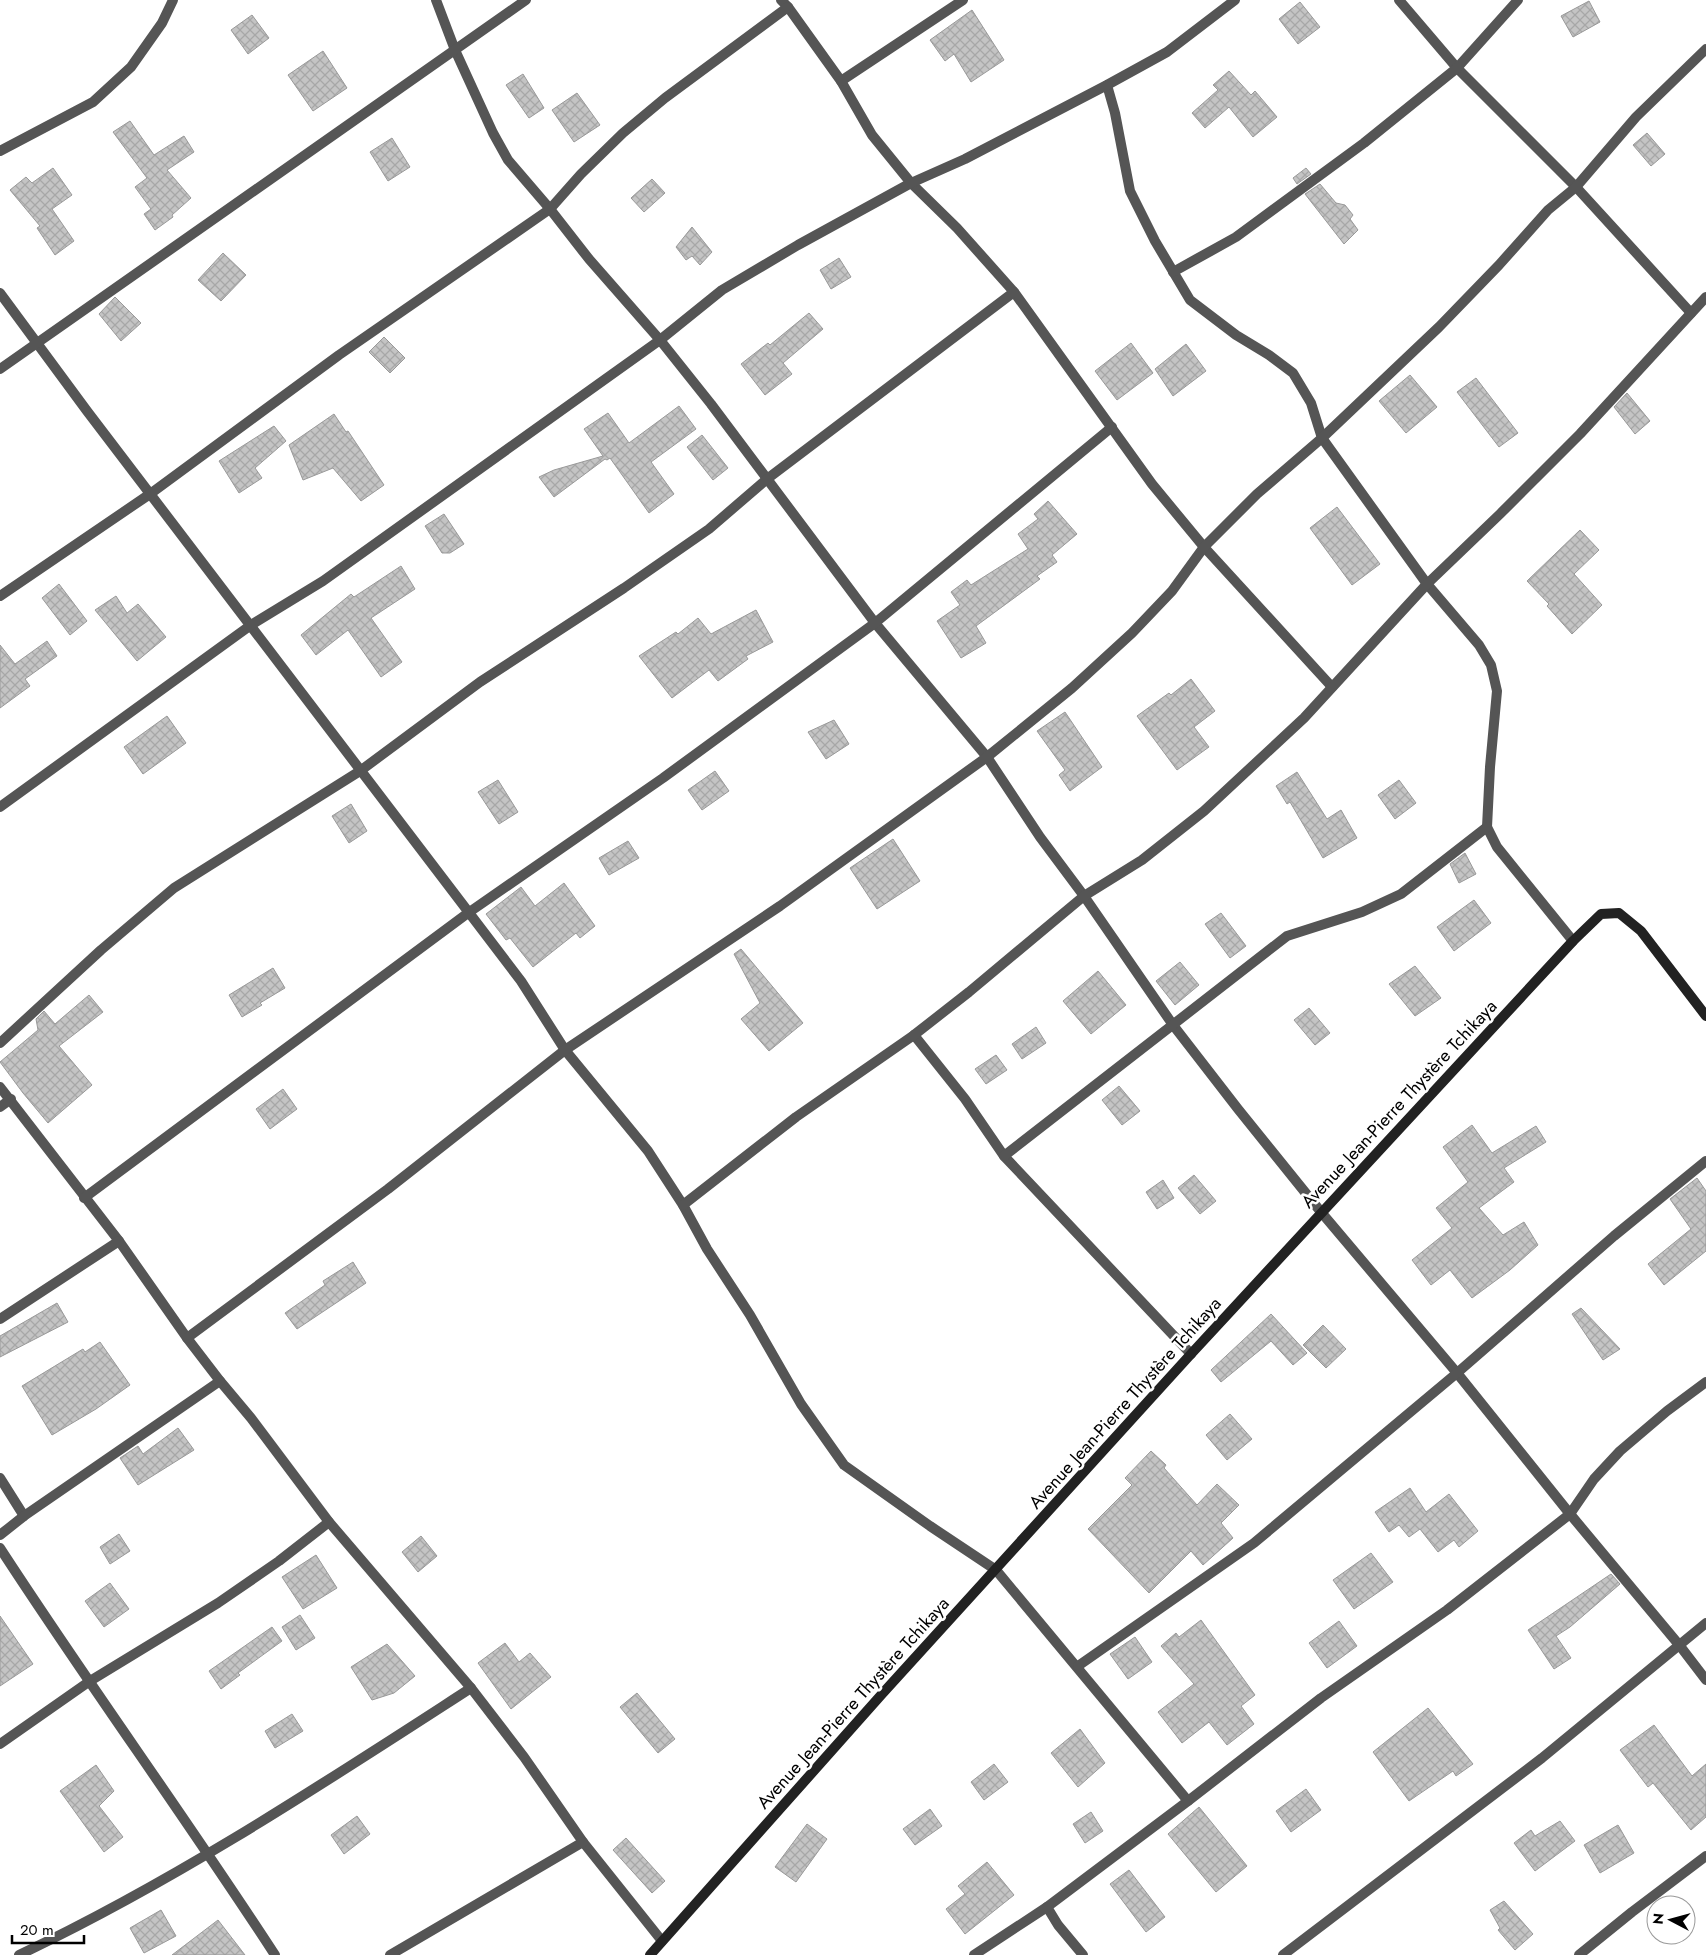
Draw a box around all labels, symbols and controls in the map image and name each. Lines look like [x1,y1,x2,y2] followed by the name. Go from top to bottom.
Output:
[1295,994,1503,1214] street label: Avenue Jean-Pierre Thystère Tchikaya
[1023,1291,1227,1515] street label: Avenue Jean-Pierre Thystère Tchikaya
[751,1591,955,1815] street label: Avenue Jean-Pierre Thystère Tchikaya
[1646,1895,1696,1945] north arrow
[12,1912,85,1944] scale bar
[1648,1912,1669,1925] text: N
[20,1919,54,1941] text: 20 m

